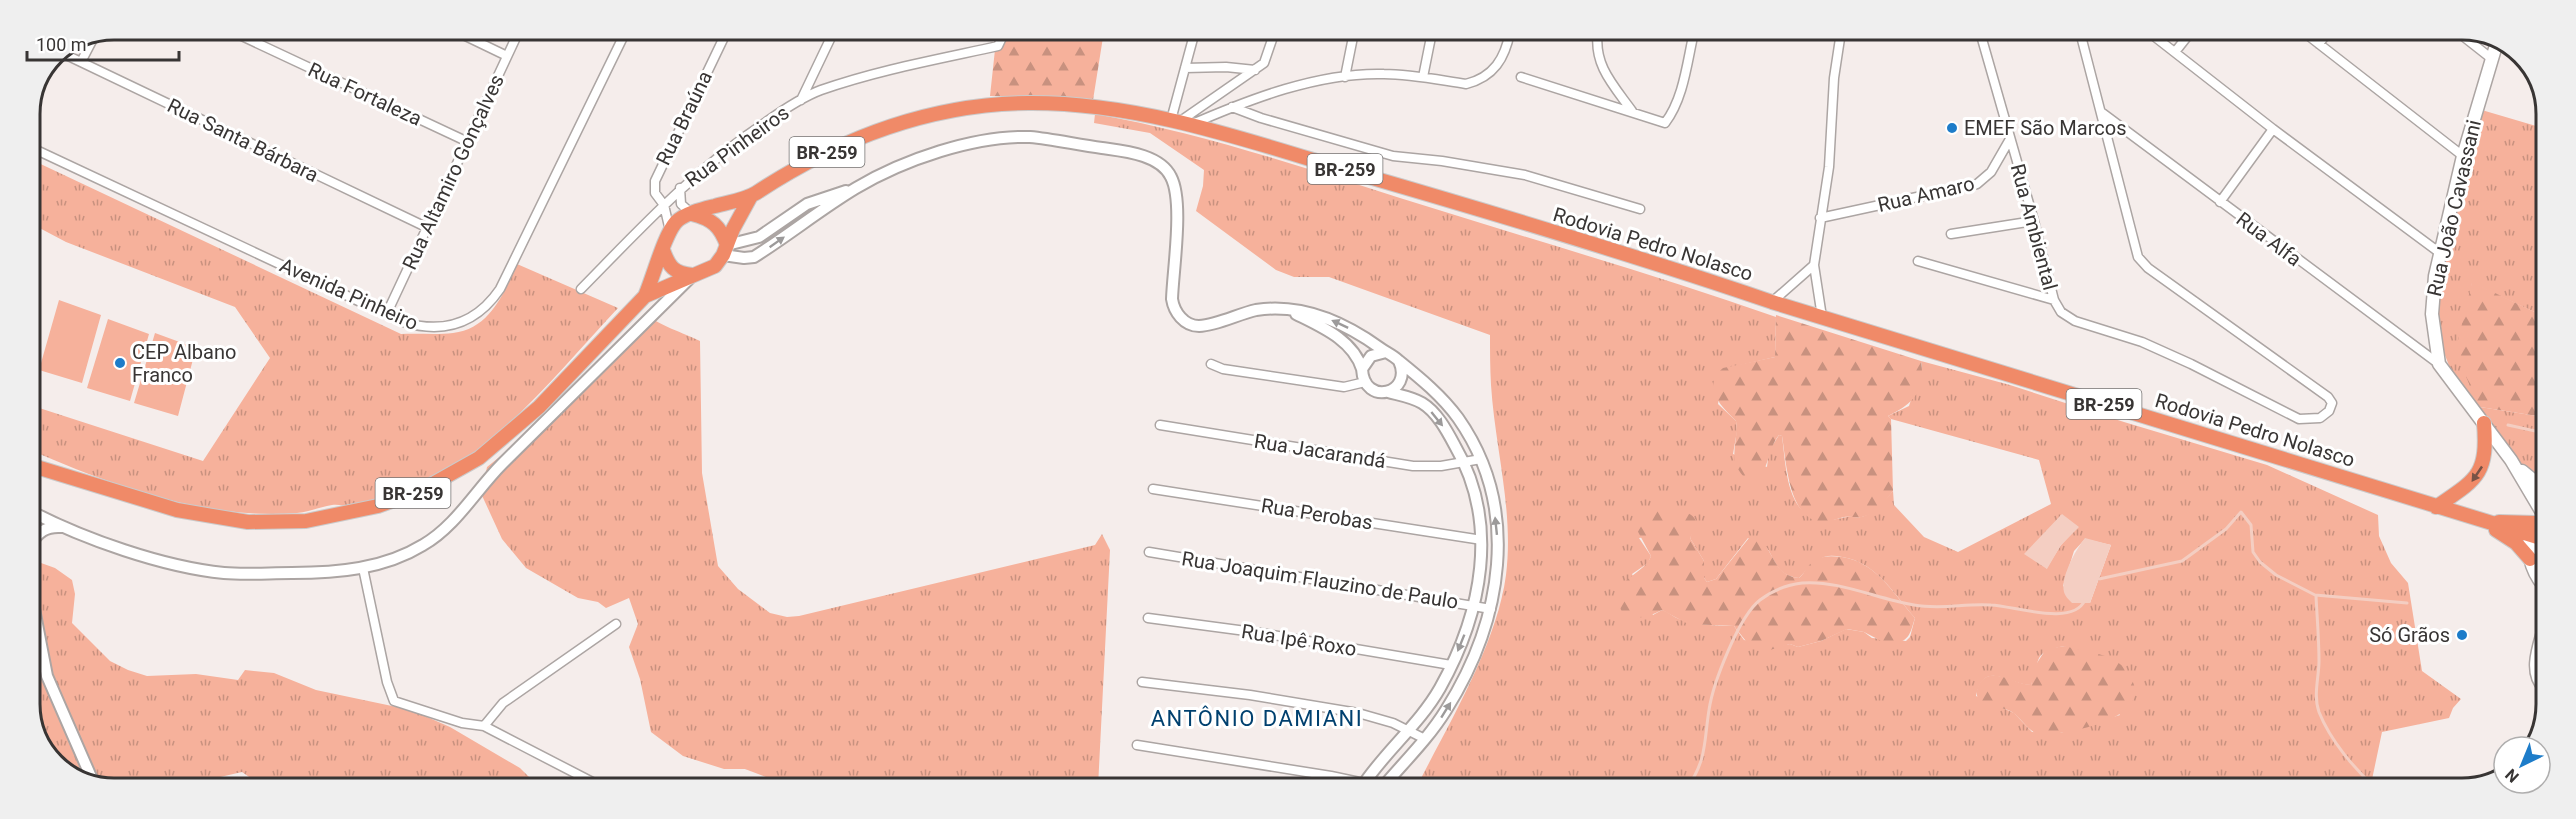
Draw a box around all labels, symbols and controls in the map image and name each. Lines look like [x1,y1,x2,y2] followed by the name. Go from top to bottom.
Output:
[27,24,178,62] scale bar
[36,34,87,55] text: 100 m
[304,57,426,131] street label: Rua Fortaleza
[651,67,717,169] street label: Rua Braúna
[397,71,509,273] street label: Rua Altamiro Gonçalves
[164,93,322,187] street label: Rua Santa Bárbara
[680,100,794,192] street label: Rua Pinheiros
[1964,116,2126,140] place label: EMEF São Marcos
[2422,117,2486,299] street label: Rua João Cavassani
[1945,121,1959,135] marker: EMEF São Marcos
[790,137,864,167] road number: BR-259
[1308,154,1382,184] road number: BR-259
[2006,161,2062,293] street label: Rua Ambiental
[1875,171,1977,217] street label: Rua Amaro
[1550,202,1756,286] street label: Rodovia Pedro Nolasco
[2232,207,2306,271] street label: Rua Alfa
[769,236,785,248] one-way arrow
[276,253,422,335] street label: Avenida Pinheiro
[1331,319,1348,328] one-way arrow
[132,340,236,387] place label: CEP Albano Franco
[113,356,127,370] marker: CEP Albano Franco
[2152,388,2358,472] street label: Rodovia Pedro Nolasco
[2066,389,2142,419] road number: BR-259
[1431,411,1444,427] one-way arrow
[1252,429,1388,473] street label: Rua Jacarandá
[2471,465,2483,481] one-way arrow
[376,478,450,508] road number: BR-259
[1259,493,1375,535] street label: Rua Perobas
[1492,516,1501,535] one-way arrow
[1180,546,1460,614] street label: Rua Joaquim Flauzino de Paulo
[1240,619,1358,661] street label: Rua Ipê Roxo
[2369,623,2450,647] place label: Só Grãos
[2455,628,2469,642] marker: Só Grãos
[1456,634,1466,652] one-way arrow
[1440,702,1451,718] one-way arrow
[1151,705,1363,731] district label: ANTÔNIO DAMIANI
[2492,735,2552,795] north arrow
[2502,765,2523,786] text: N

